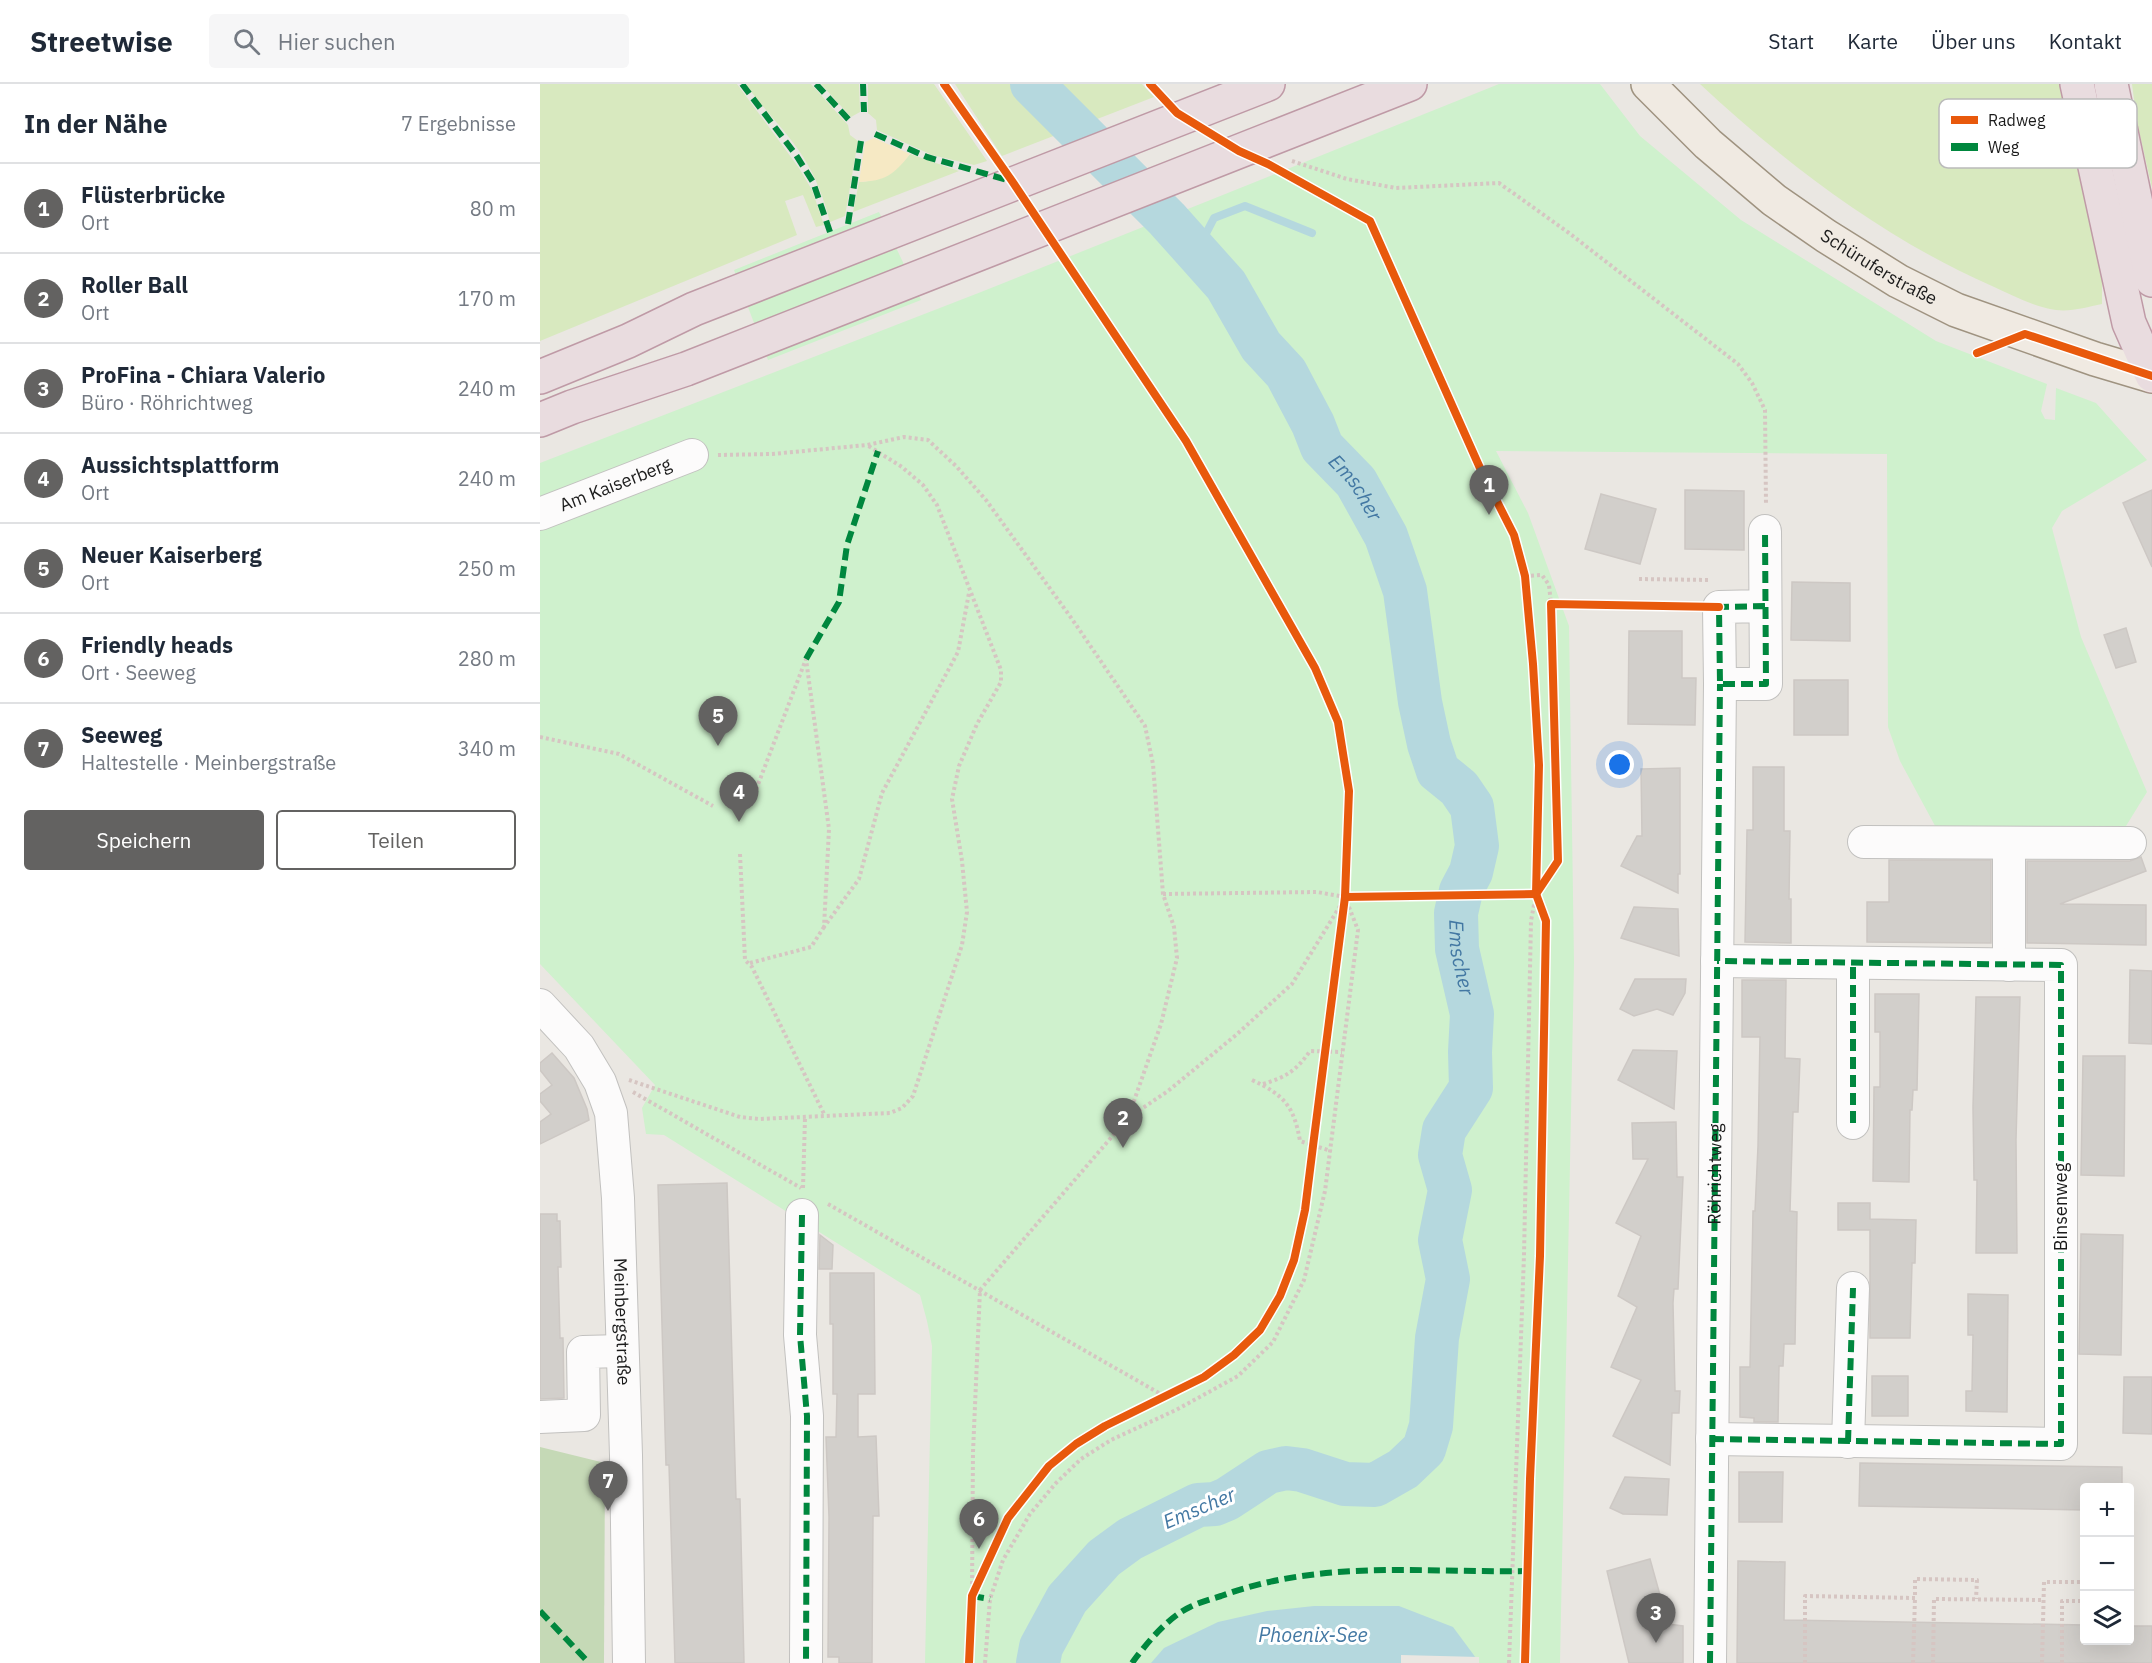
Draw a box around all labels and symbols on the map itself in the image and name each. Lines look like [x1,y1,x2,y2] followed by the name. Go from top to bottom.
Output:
[1939,99,2137,168] legend
[1988,110,2046,130] text: Radweg
[1988,137,2020,157] text: Weg
[1816,223,1941,310] street label: Schüruferstraße
[1323,448,1389,526] water label: Emscher
[556,452,675,516] street label: Am Kaiserberg
[1470,466,1508,515] pin: 1
[698,696,738,746] pin: 5
[1605,750,1634,779] your location
[720,772,758,822] pin: 4
[1443,919,1481,998] water label: Emscher
[1104,1098,1142,1148] pin: 2
[1702,1123,1727,1225] street label: Röhrichtweg
[2049,1162,2072,1251] street label: Binsenweg
[609,1257,636,1386] street label: Meinbergstraße
[588,1462,628,1511] pin: 7
[1158,1480,1240,1535] water label: Emscher
[960,1500,998,1549] pin: 6
[1636,1594,1676,1643] pin: 3
[1258,1621,1368,1648] water label: Phoenix-See

